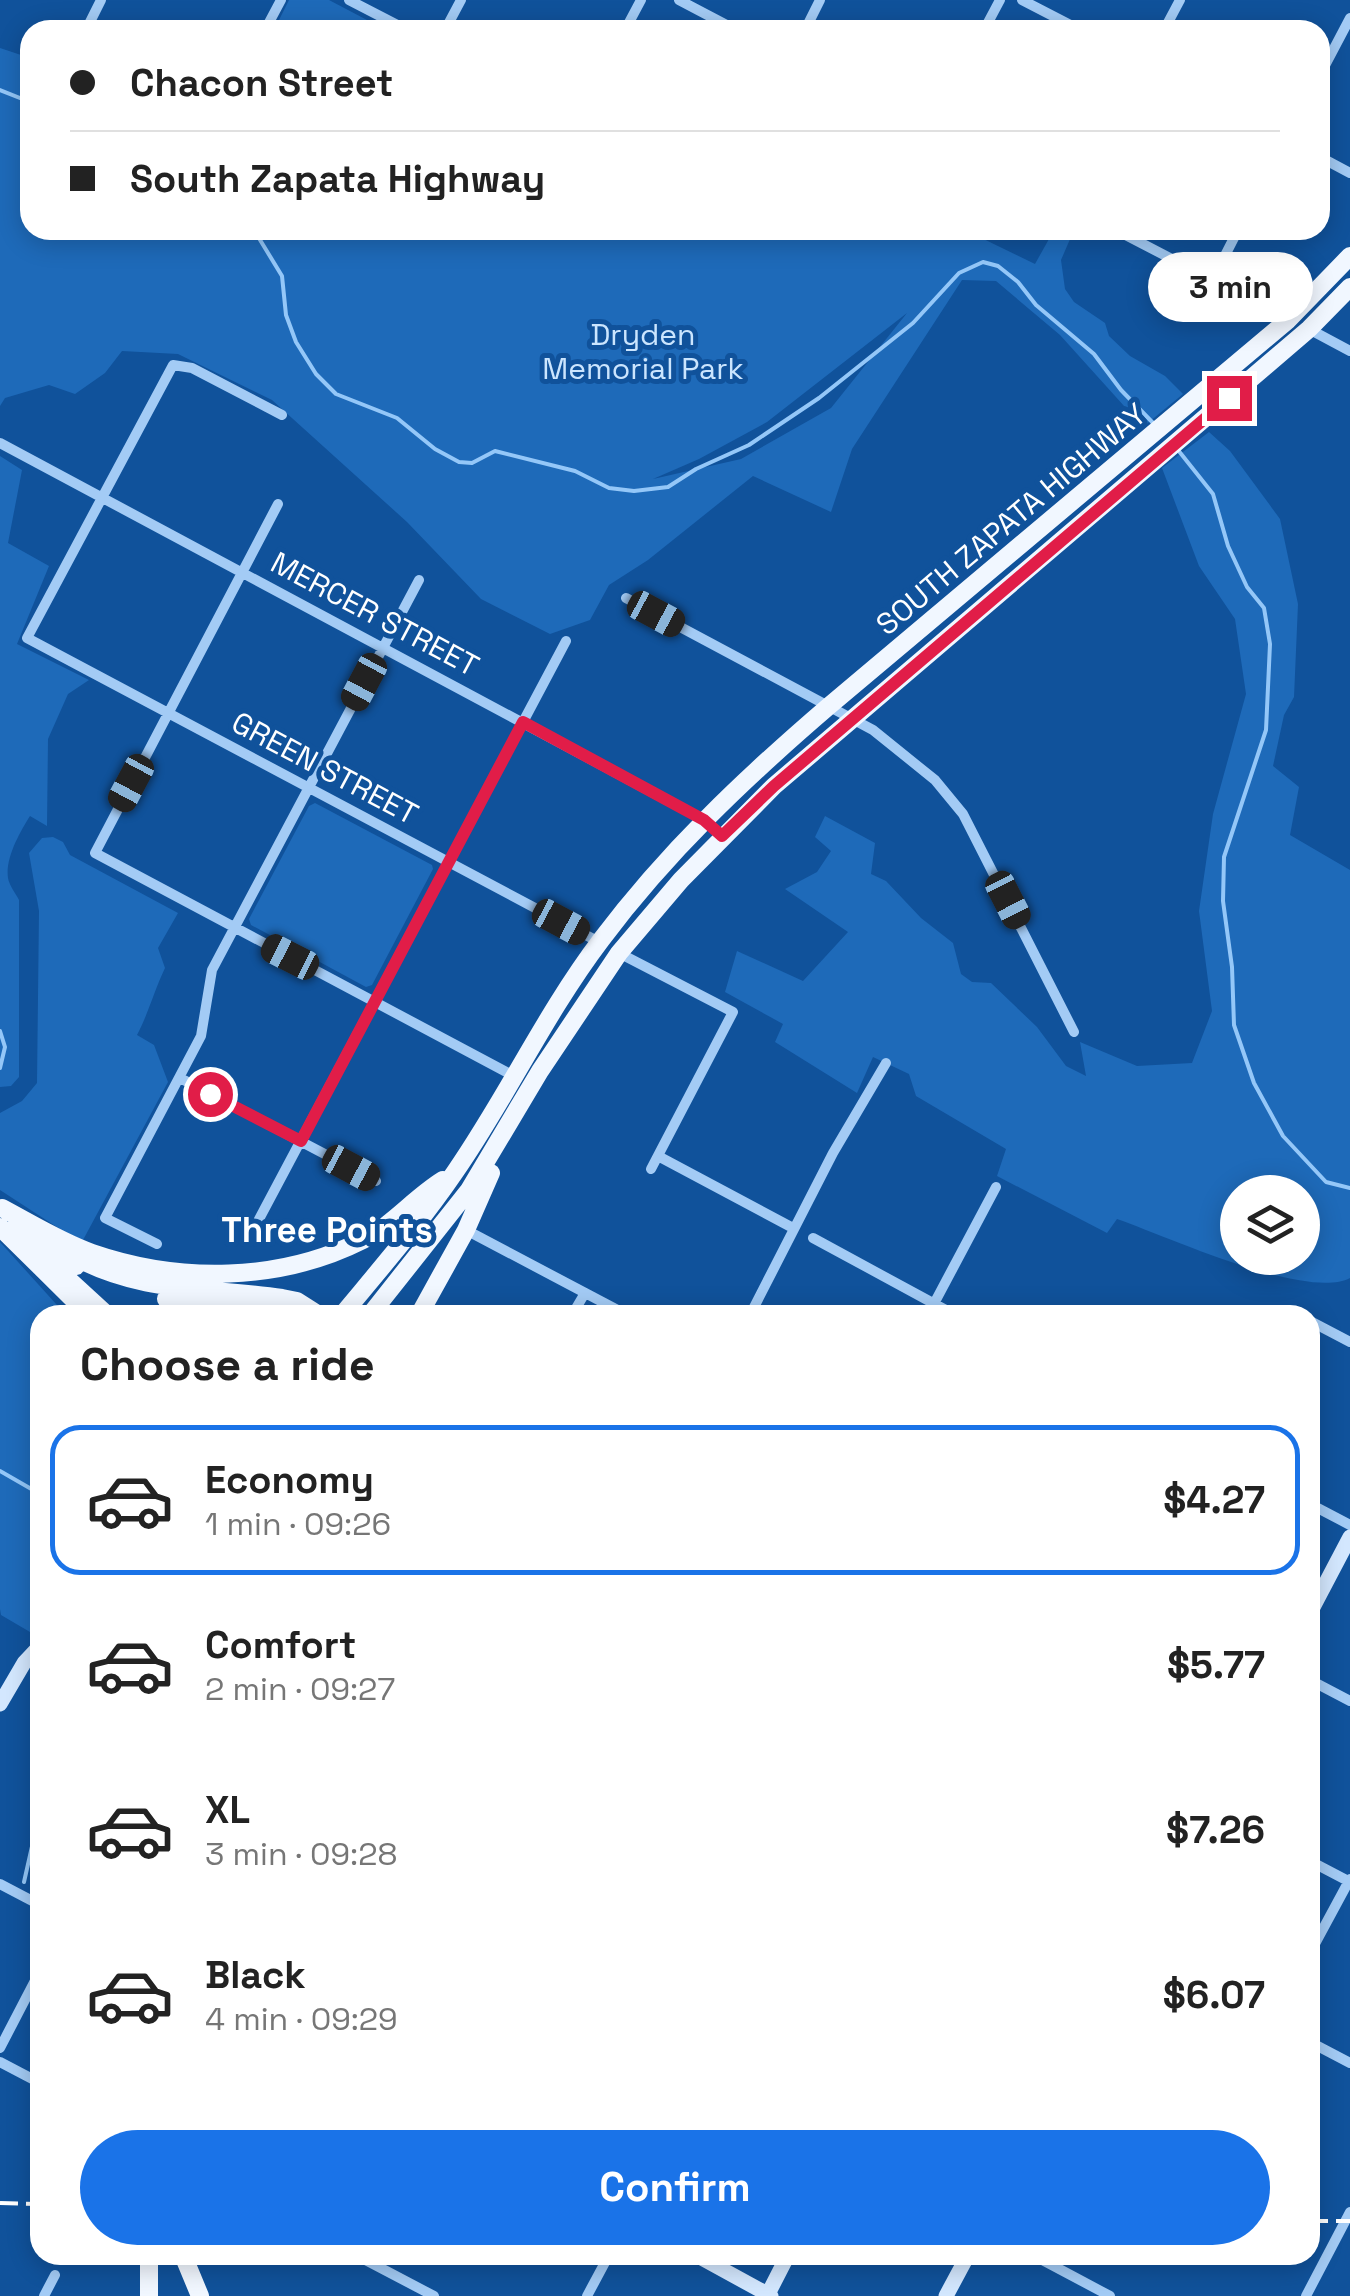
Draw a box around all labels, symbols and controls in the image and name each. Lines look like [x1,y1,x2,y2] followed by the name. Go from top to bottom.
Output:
[130,59,393,107] text: Chacon Street
[130,155,545,203] text: South Zapata Highway
[1146,253,1312,323] callout: 3 min
[1189,267,1272,307] text: 3 min
[542,315,744,388] park label: Dryden Memorial Park
[1207,376,1252,421] route end
[868,394,1154,644] street label: SOUTH ZAPATA HIGHWAY
[264,543,486,685] street label: MERCER STREET
[622,587,690,641] car
[337,648,391,716] car
[225,703,425,833] street label: GREEN STREET
[104,749,158,817] car
[981,866,1035,934] car
[527,895,595,949] car
[256,930,324,984] car
[188,1072,233,1117] route start
[317,1141,385,1195] car
[1220,1175,1320,1275] map controls
[1220,1175,1320,1275] button: layers
[221,1208,433,1252] district label: Three Points
[80,1336,375,1393] text: Choose a ride
[85,1455,175,1545] icon: car
[205,1456,374,1504] text: Economy
[1163,1476,1265,1524] text: $4.27
[205,1504,391,1544] text: 1 min · 09:26
[85,1620,175,1710] icon: car
[205,1621,356,1669] text: Comfort
[1167,1641,1265,1689] text: $5.77
[205,1669,395,1709] text: 2 min · 09:27
[85,1785,175,1875] icon: car
[205,1786,250,1834] text: XL
[1166,1806,1265,1854] text: $7.26
[205,1834,397,1874] text: 3 min · 09:28
[85,1950,175,2040] icon: car
[205,1951,306,1999] text: Black
[1163,1971,1265,2019] text: $6.07
[205,1999,398,2039] text: 4 min · 09:29
[80,2130,1270,2245] button: Confirm

